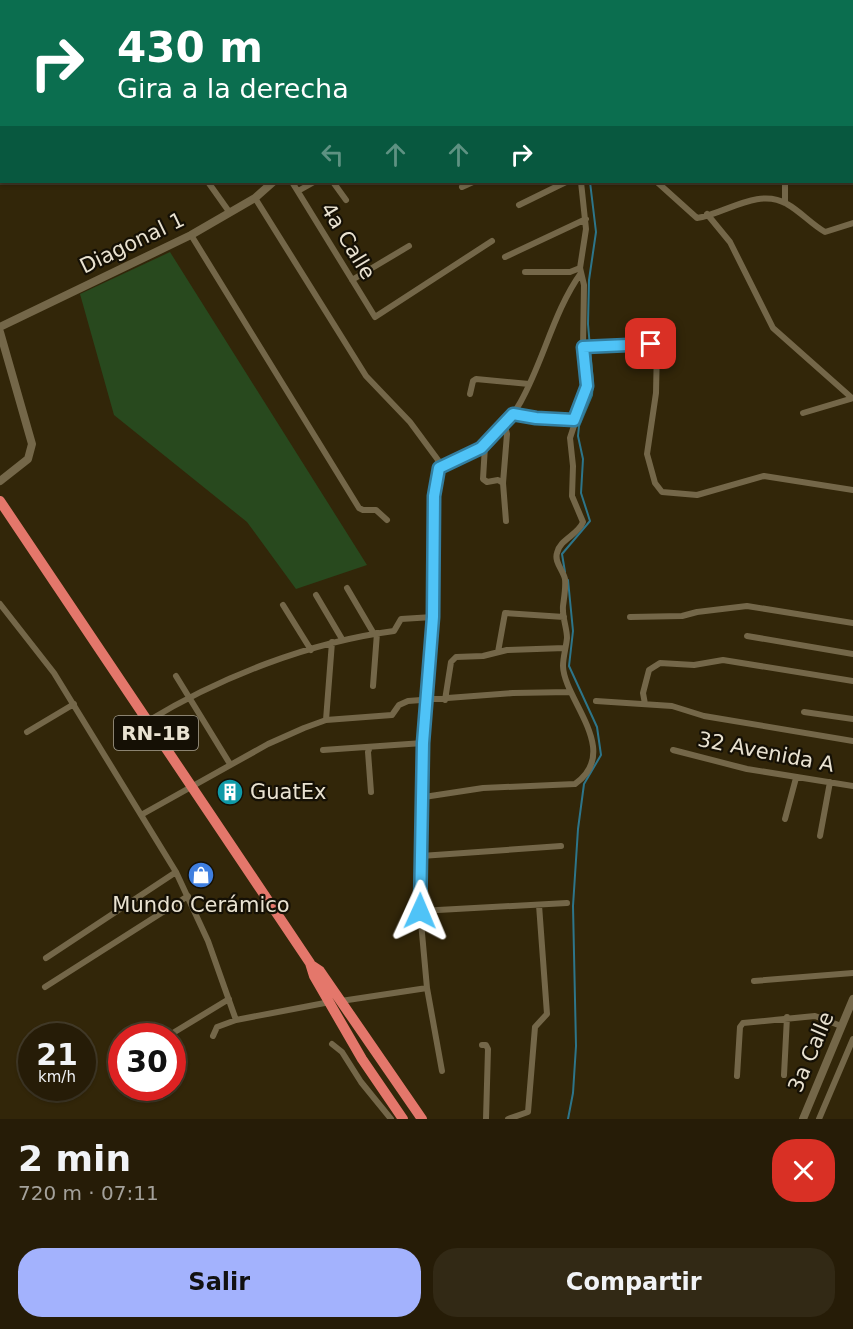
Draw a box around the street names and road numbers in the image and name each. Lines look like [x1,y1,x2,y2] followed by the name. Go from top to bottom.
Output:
[316,198,380,284] street label: 4a Calle
[76,207,188,279] street label: Diagonal 1
[114,716,198,750] road number: RN-1B
[696,727,837,777] street label: 32 Avenida A
[783,1008,839,1096] street label: 3a Calle

